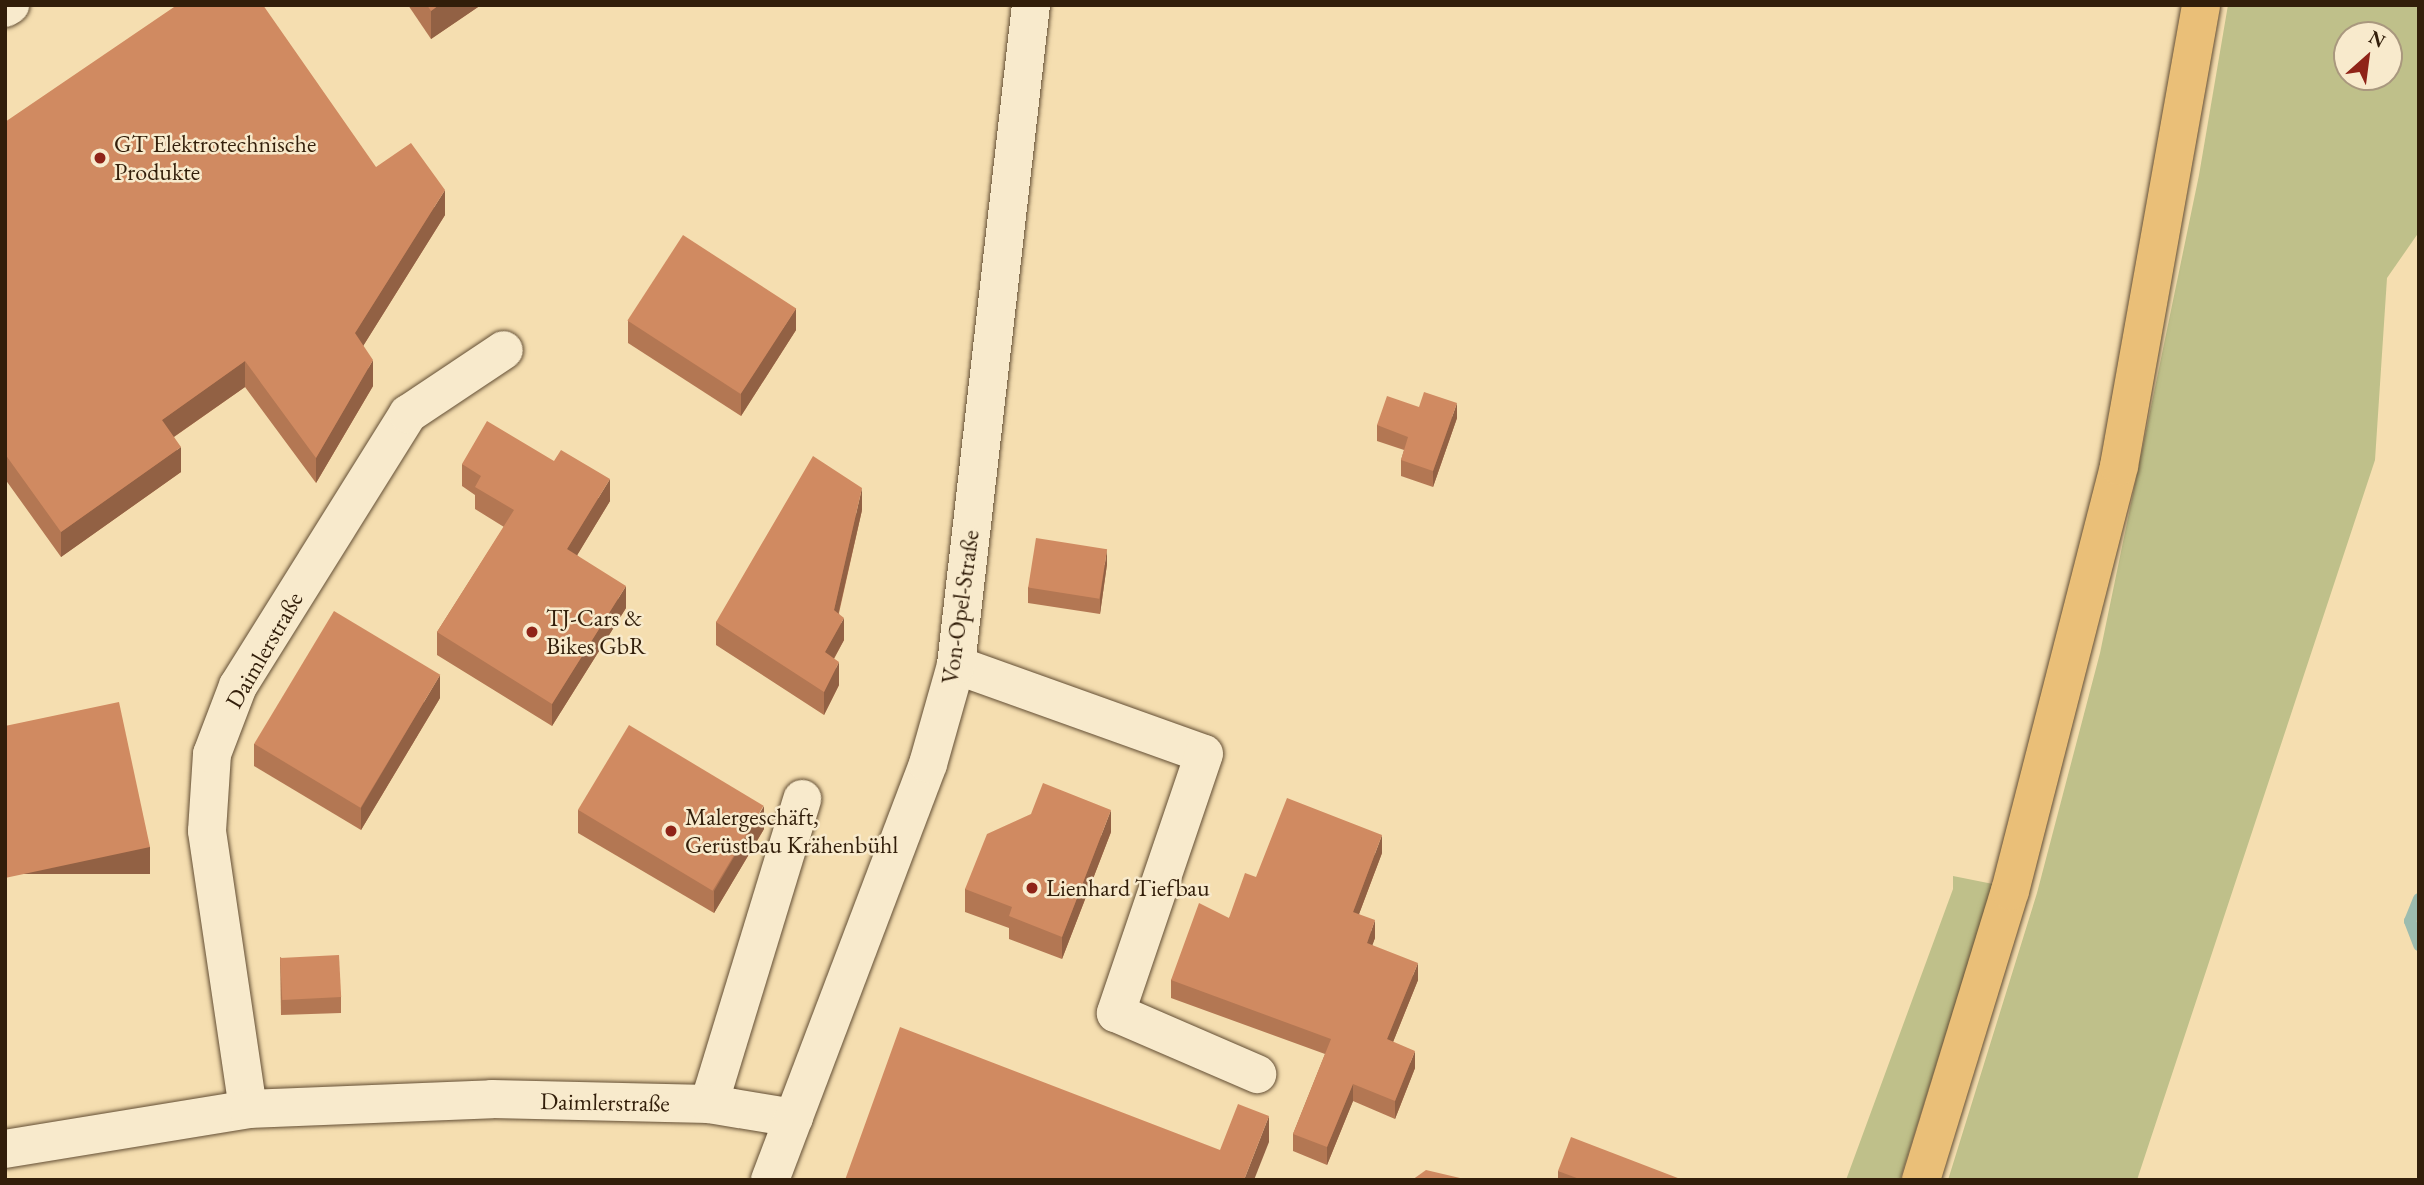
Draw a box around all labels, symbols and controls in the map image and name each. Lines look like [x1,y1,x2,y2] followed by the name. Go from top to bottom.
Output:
[2333,21,2403,91] north arrow
[2364,24,2390,53] text: N
[114,130,316,186] place label: GT Elektrotechnische Produkte
[92,150,108,166] marker: GT Elektrotechnische Produkte
[935,528,985,686] street label: Von-Opel-Straße
[219,587,309,713] street label: Daimlerstraße
[546,604,646,660] place label: TJ-Cars & Bikes GbR
[524,624,540,640] marker: TJ-Cars & Bikes GbR
[685,803,898,859] place label: Malergeschäft, Gerüstbau Krähenbühl
[663,823,679,839] marker: Malergeschäft, Gerüstbau Krähenbühl
[1046,874,1210,902] place label: Lienhard Tiefbau
[1024,880,1040,896] marker: Lienhard Tiefbau
[540,1086,670,1118] street label: Daimlerstraße

